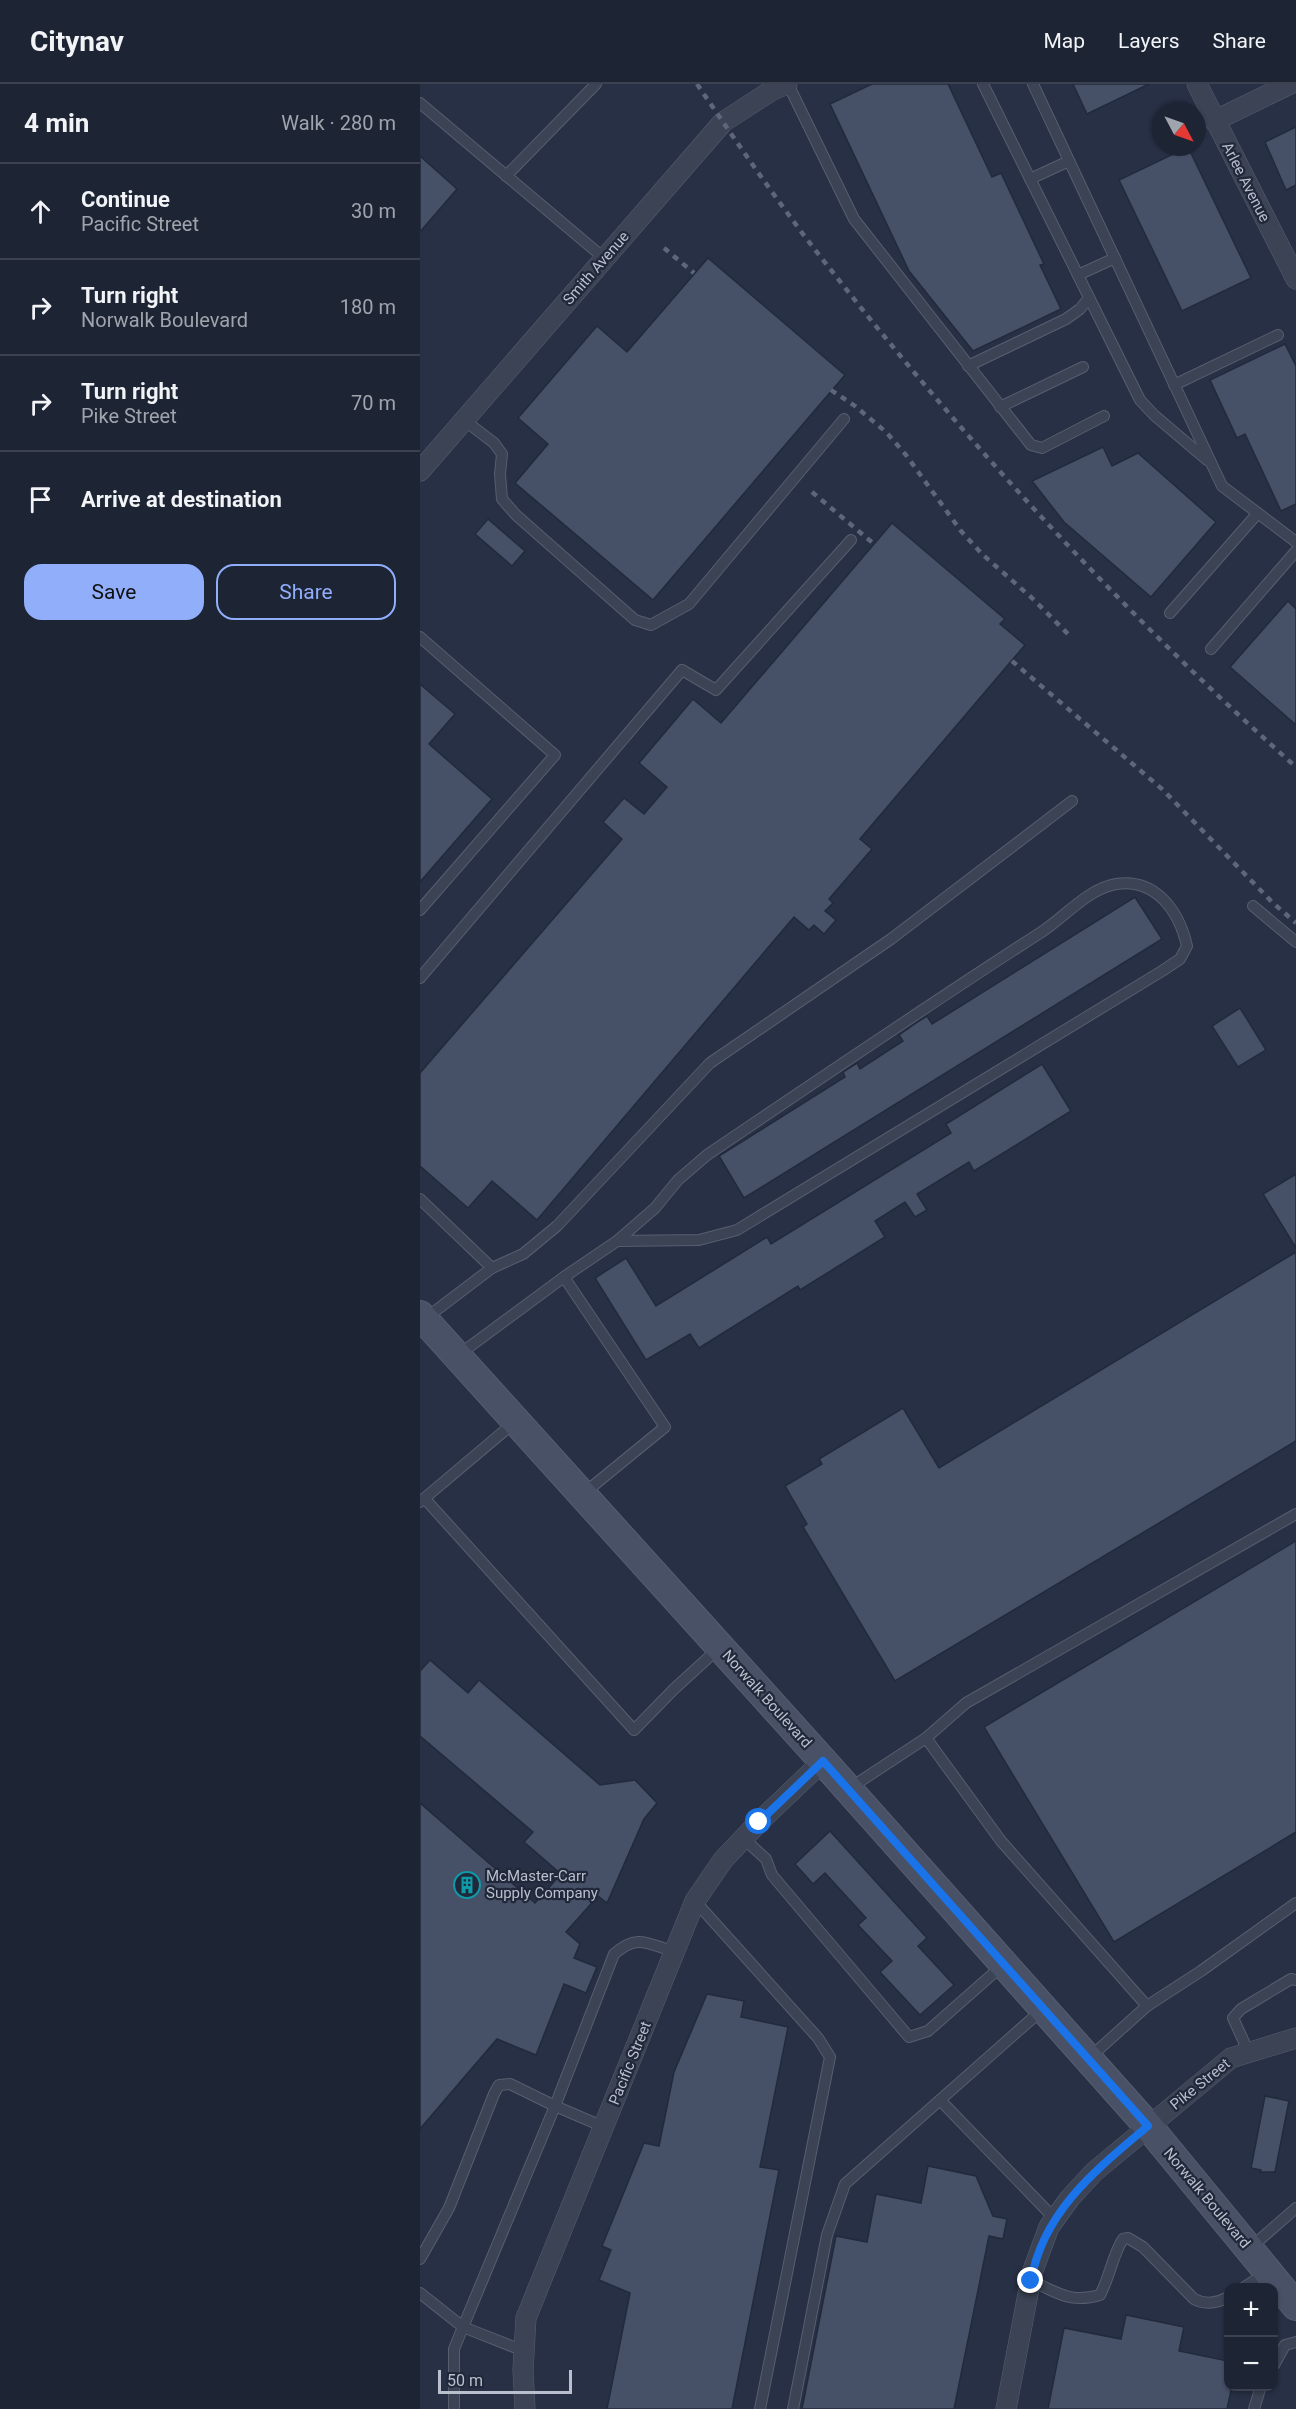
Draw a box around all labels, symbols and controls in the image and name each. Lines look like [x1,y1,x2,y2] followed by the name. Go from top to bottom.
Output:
[30,25,124,58] text: Citynav
[1043,29,1085,53] text: Map
[1118,29,1179,53] text: Layers
[1212,29,1266,53] text: Share
[1152,102,1206,156] north arrow
[24,108,89,138] text: 4 min
[281,111,396,135] text: Walk · 280 m
[1218,139,1274,225] street label: Arlee Avenue
[81,187,170,212] text: Continue
[24,195,57,228] icon: ahead
[351,199,396,223] text: 30 m
[81,212,199,236] text: Pacific Street
[559,227,633,308] street label: Smith Avenue
[81,283,178,308] text: Turn right
[24,291,57,324] icon: right
[340,295,396,319] text: 180 m
[81,308,248,332] text: Norwalk Boulevard
[81,379,178,404] text: Turn right
[24,387,57,420] icon: right
[351,391,396,415] text: 70 m
[81,404,177,428] text: Pike Street
[24,483,57,516] icon: arrive
[81,487,282,512] text: Arrive at destination
[24,564,204,620] button: Save
[216,564,396,620] button: Share
[718,1646,816,1752] street label: Norwalk Boulevard
[745,1808,771,1834] route start
[486,1867,598,1902] place label: McMaster-Carr Supply Company
[452,1870,482,1900] building icon: McMaster-Carr Supply Company
[605,2019,655,2107] street label: Pacific Street
[1166,2054,1234,2114] street label: Pike Street
[1160,2144,1254,2252] street label: Norwalk Boulevard
[1017,2267,1043,2293] route end
[1224,2283,1278,2391] map controls
[1224,2283,1278,2337] button: +
[1224,2337,1278,2391] button: −
[438,2367,572,2394] scale bar
[447,2371,483,2390] text: 50 m

